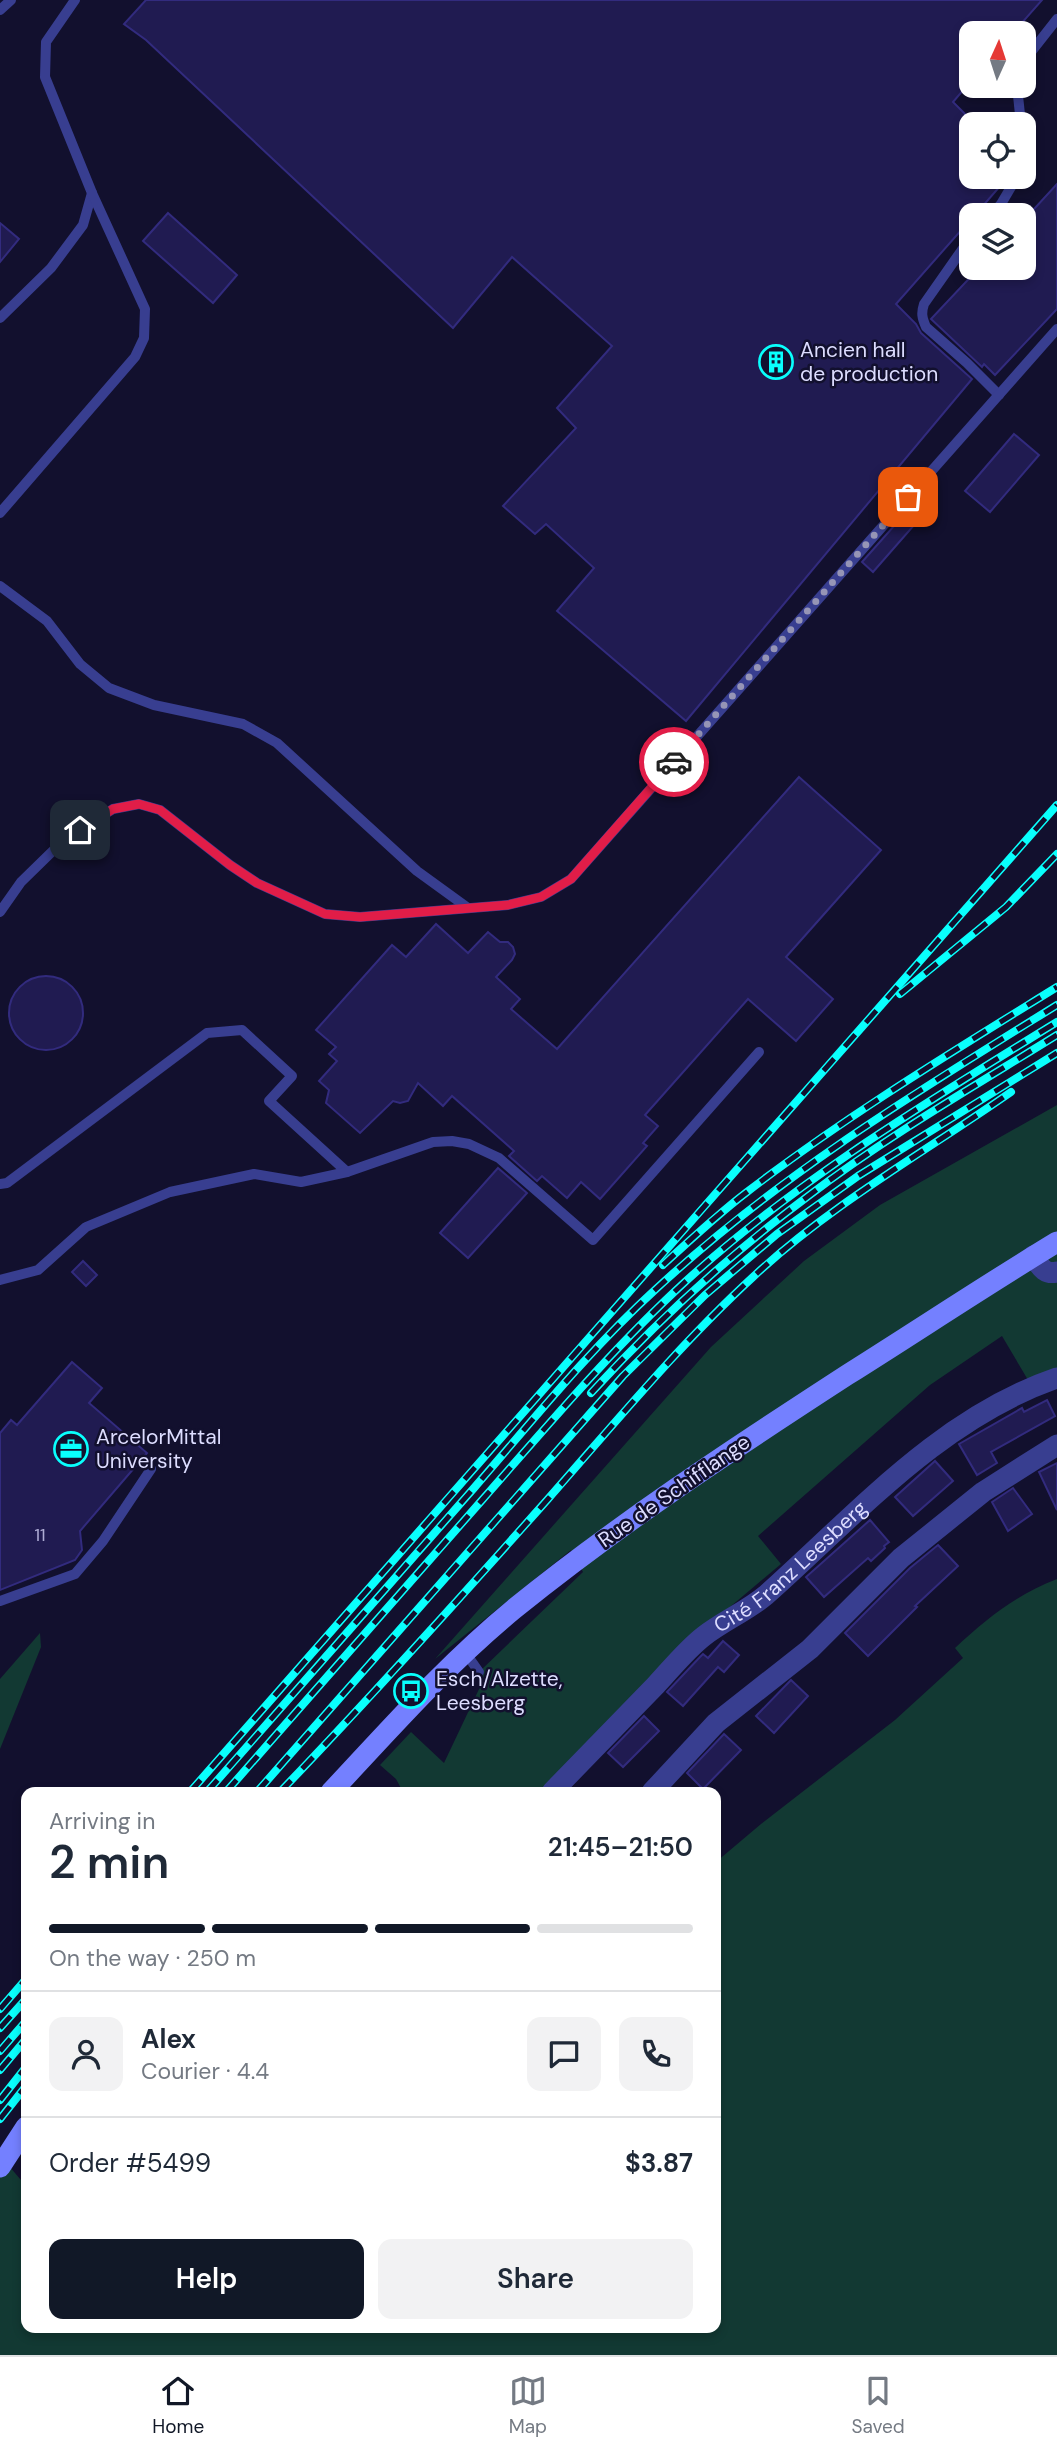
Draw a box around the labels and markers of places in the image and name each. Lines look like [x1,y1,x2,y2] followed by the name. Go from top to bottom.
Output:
[800,336,938,388] place label: Ancien hall de production
[757,343,795,381] building icon: Ancien hall de production
[878,467,938,527] pin
[50,800,110,860] pin
[96,1423,221,1475] place label: ArcelorMittal University
[52,1430,90,1468] office icon: ArcelorMittal University
[436,1665,563,1717] place label: Esch/Alzette, Leesberg
[392,1672,430,1710] bus stop icon: Esch/Alzette, Leesberg

